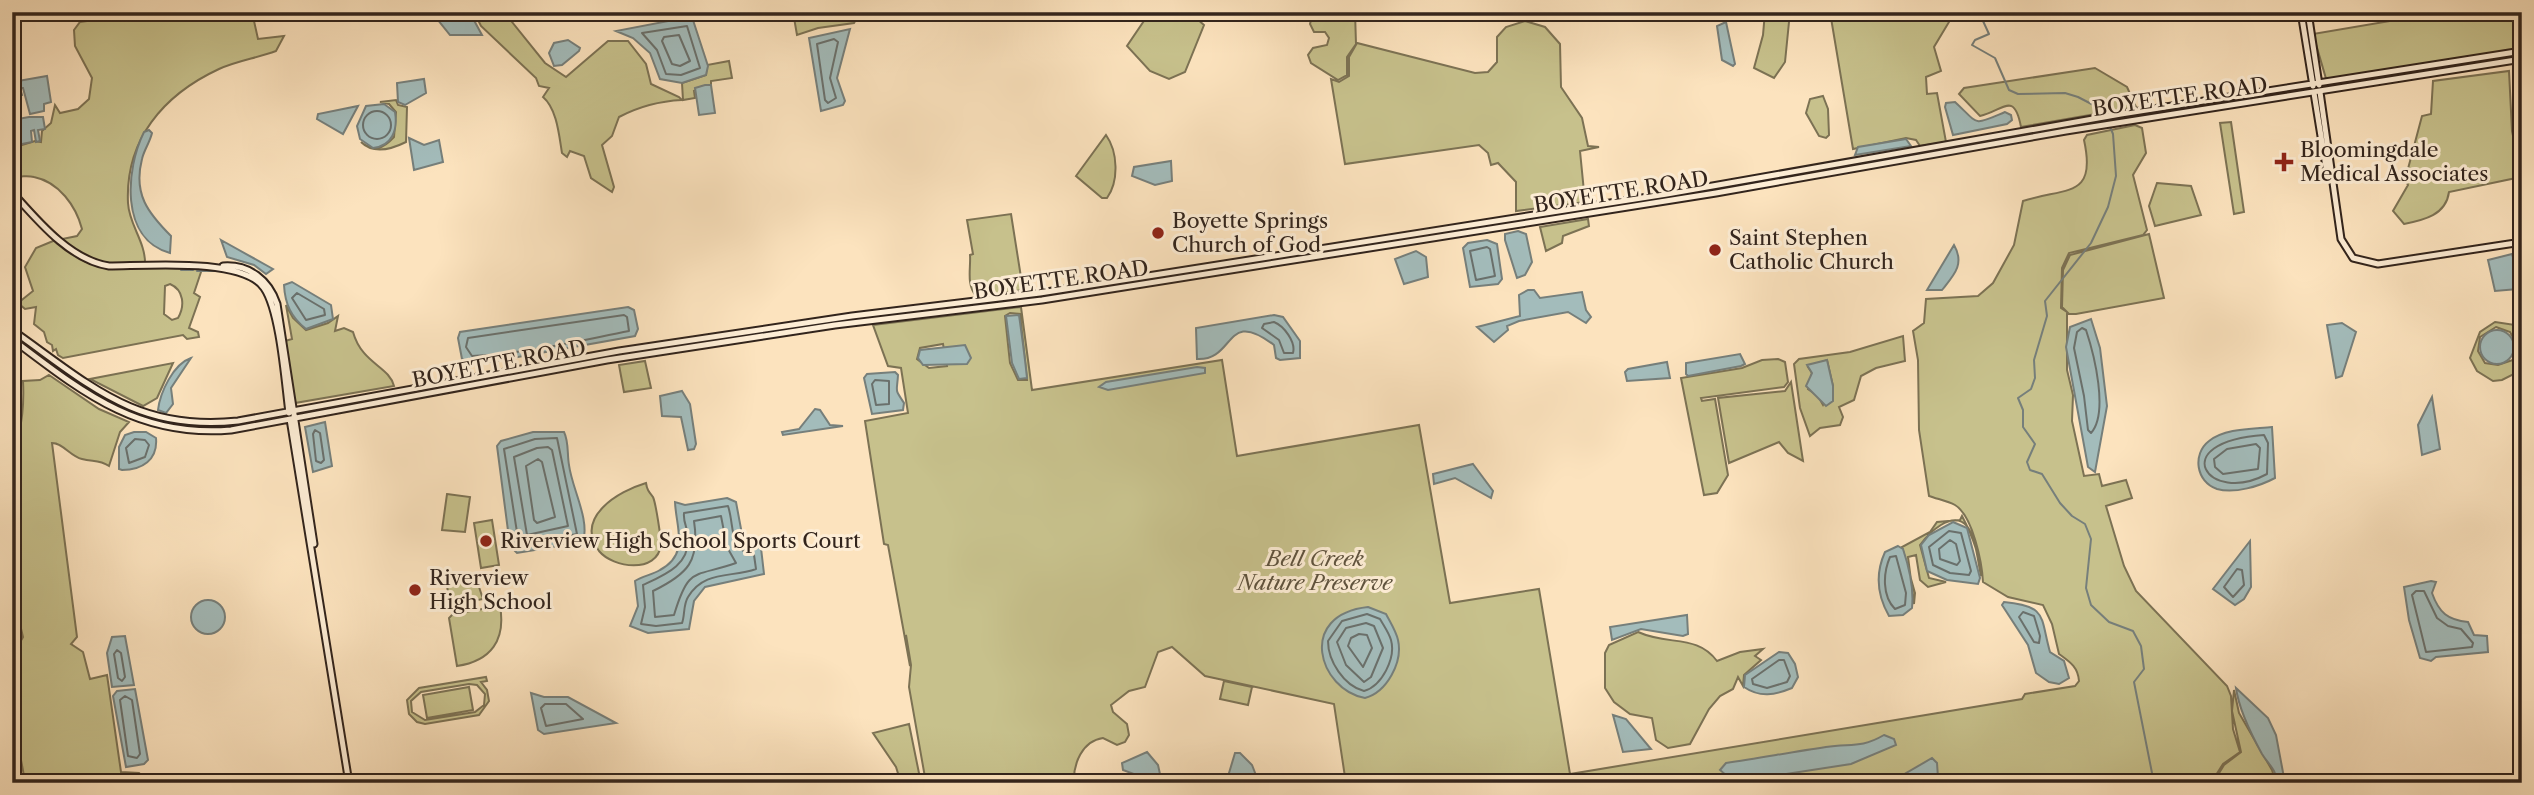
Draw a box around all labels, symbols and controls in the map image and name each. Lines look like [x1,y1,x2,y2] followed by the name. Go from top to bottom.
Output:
[2091,72,2269,121] street label: BOYETTE ROAD
[2300,137,2488,186] place label: Bloomingdale Medical Associates
[2274,152,2294,172] marker: Bloomingdale Medical Associates
[1532,165,1710,218] street label: BOYETTE ROAD
[1172,208,1328,257] place label: Boyette Springs Church of God
[1150,225,1166,241] marker: Boyette Springs Church of God
[1729,225,1894,274] place label: Saint Stephen Catholic Church
[1707,242,1723,258] marker: Saint Stephen Catholic Church
[972,255,1150,304] street label: BOYETTE ROAD
[410,334,588,393] street label: BOYETTE ROAD
[500,528,861,553] place label: Riverview High School Sports Court
[478,533,494,549] marker: Riverview High School Sports Court
[1236,546,1393,595] park label: Bell Creek Nature Preserve
[429,565,552,614] place label: Riverview High School
[407,582,423,598] marker: Riverview High School

